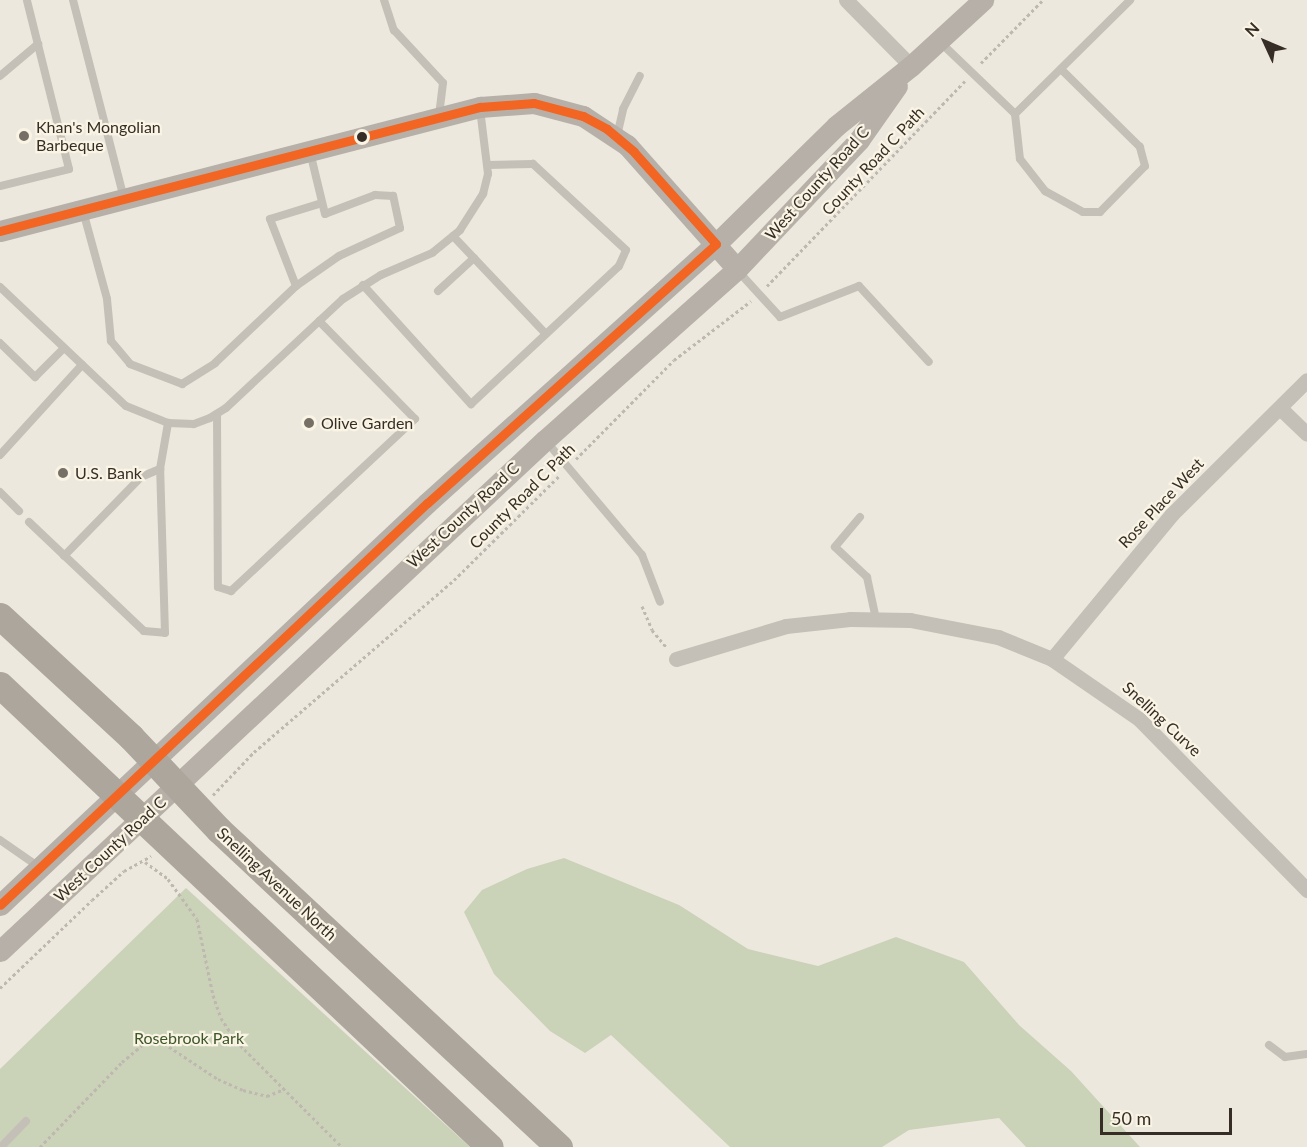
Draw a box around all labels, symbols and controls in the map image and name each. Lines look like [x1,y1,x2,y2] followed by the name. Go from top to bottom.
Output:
[1235,12,1295,72] north arrow
[1241,18,1263,40] text: N
[818,103,928,219] street label: County Road C Path
[36,117,161,155] place label: Khan's Mongolian Barbeque
[761,122,873,244] street label: West County Road C
[17,129,31,143] marker: Khan's Mongolian Barbeque
[356,131,368,143] unlabelled marker
[321,413,413,433] place label: Olive Garden
[302,416,316,430] marker: Olive Garden
[465,439,579,553] street label: County Road C Path
[1114,454,1208,552] street label: Rose Place West
[403,458,523,572] street label: West County Road C
[75,463,142,483] place label: U.S. Bank
[56,466,70,480] marker: U.S. Bank
[1119,678,1205,760] street label: Snelling Curve
[50,792,170,906] street label: West County Road C
[213,823,341,945] street label: Snelling Avenue North
[134,1028,244,1048] park label: Rosebrook Park
[1103,1096,1235,1134] scale bar
[1111,1107,1151,1129] text: 50 m

